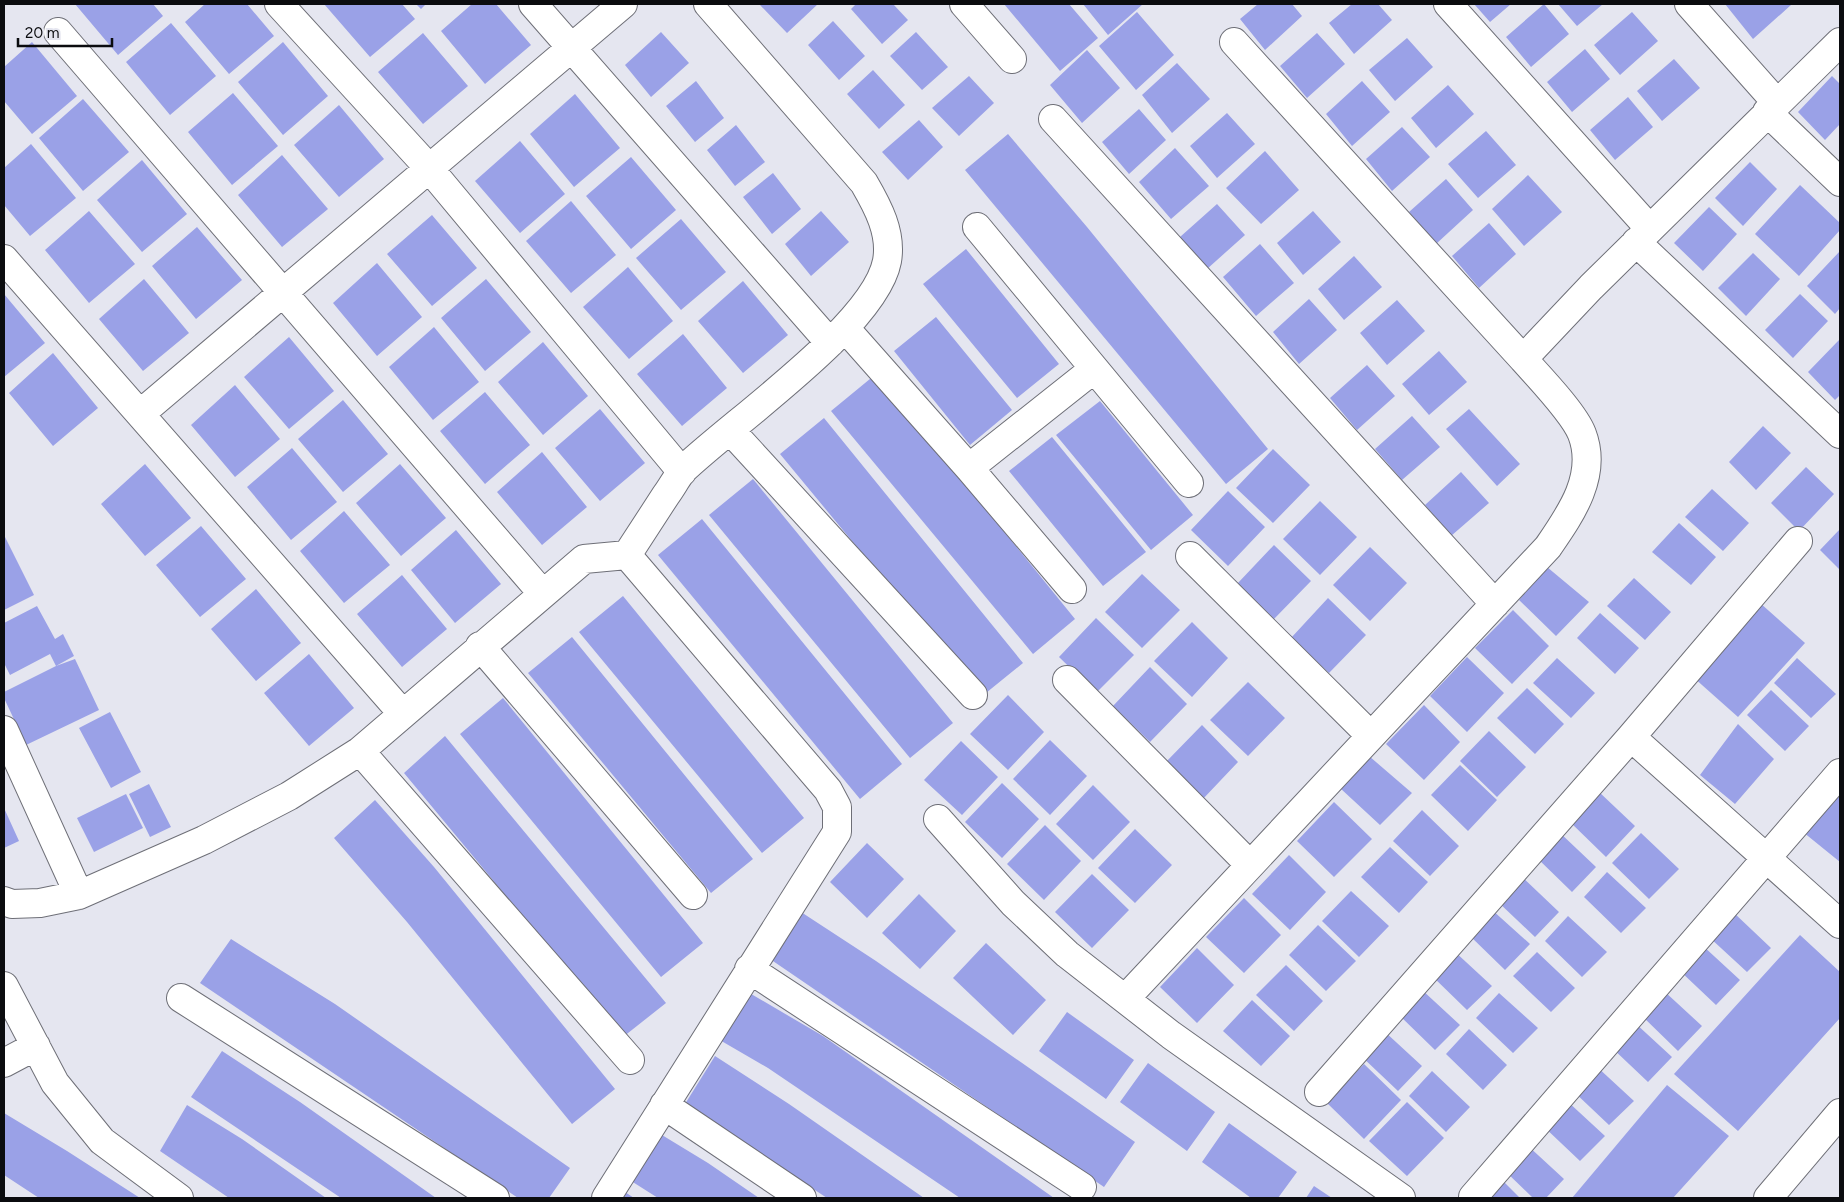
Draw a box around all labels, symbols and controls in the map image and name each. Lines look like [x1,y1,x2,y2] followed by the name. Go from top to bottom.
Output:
[18,15,111,47] scale bar
[25,24,59,42] text: 20 m

